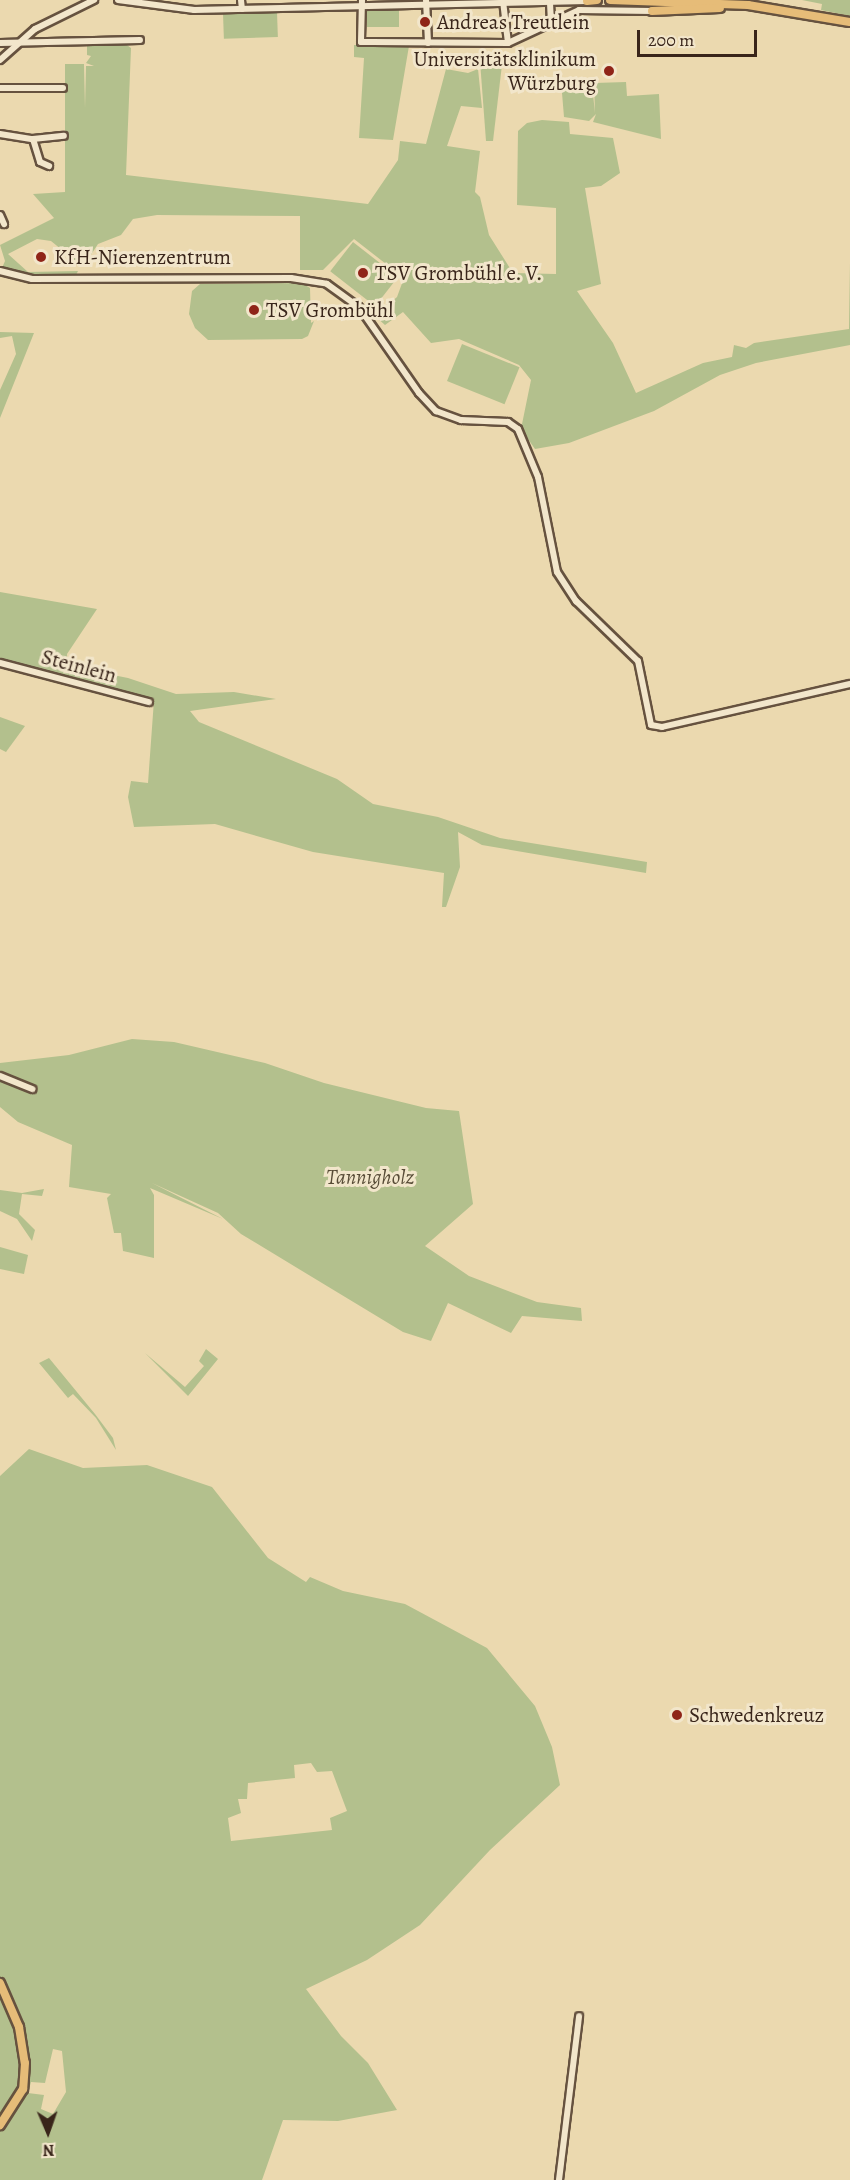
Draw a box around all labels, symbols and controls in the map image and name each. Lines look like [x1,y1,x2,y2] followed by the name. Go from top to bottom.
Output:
[437,9,590,35] place label: Andreas Treutlein
[418,15,432,29] marker: Andreas Treutlein
[640,18,760,56] scale bar
[648,28,694,52] text: 200 m
[414,46,596,96] place label: Universitätsklinikum Würzburg
[600,62,618,80] marker: Universitätsklinikum Würzburg
[54,244,231,270] place label: KfH-Nierenzentrum
[32,248,50,266] marker: KfH-Nierenzentrum
[375,260,543,286] place label: TSV Grombühl e. V.
[356,266,370,280] marker: TSV Grombühl e. V.
[266,297,393,323] place label: TSV Grombühl
[247,303,261,317] marker: TSV Grombühl
[39,644,119,688] street label: Steinlein
[326,1164,414,1190] park label: Tannigholz
[689,1702,824,1728] place label: Schwedenkreuz
[670,1708,684,1722] marker: Schwedenkreuz
[18,2102,78,2162] north arrow
[42,2139,55,2161] text: N

